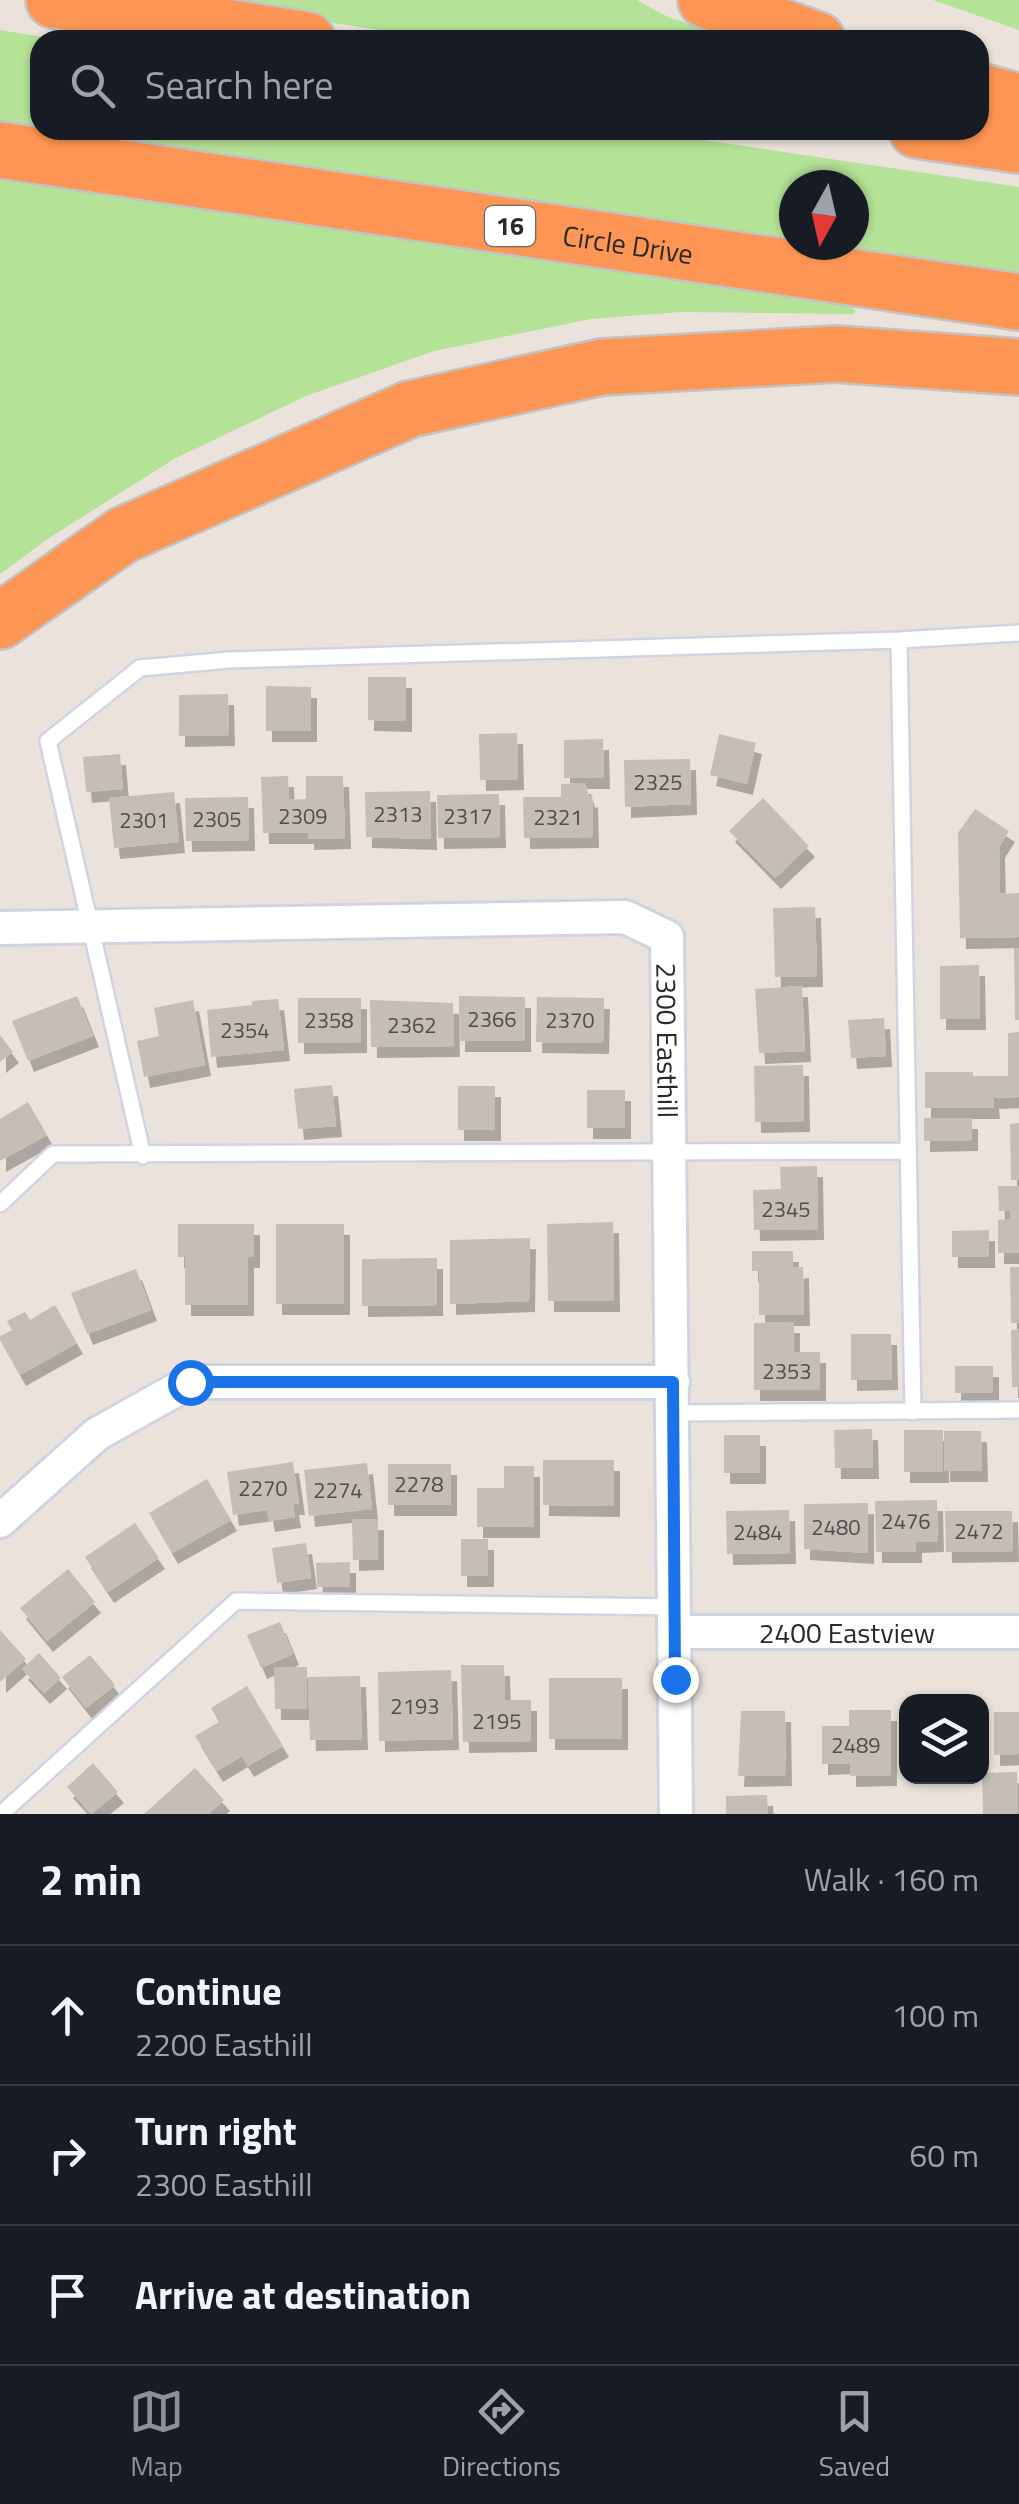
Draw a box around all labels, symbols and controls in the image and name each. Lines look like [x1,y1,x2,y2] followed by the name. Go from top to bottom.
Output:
[30,30,989,140] search box
[145,56,333,114] text: Search here
[65,58,120,113] icon: search
[779,170,869,260] north arrow
[485,206,535,246] road number: 16
[560,213,696,275] street label: Circle Drive
[633,765,683,799] house number: 2325
[373,797,423,831] house number: 2313
[278,799,328,833] house number: 2309
[443,799,493,833] house number: 2317
[533,800,583,834] house number: 2321
[192,802,242,836] house number: 2305
[119,803,169,837] house number: 2301
[646,962,690,1118] street label: 2300 Easthill
[467,1002,517,1036] house number: 2366
[304,1003,354,1037] house number: 2358
[545,1003,595,1037] house number: 2370
[387,1008,437,1042] house number: 2362
[220,1013,270,1047] house number: 2354
[761,1192,811,1226] house number: 2345
[762,1354,812,1388] house number: 2353
[168,1360,214,1406] route start
[394,1467,444,1501] house number: 2278
[238,1471,288,1505] house number: 2270
[313,1473,363,1507] house number: 2274
[881,1504,931,1538] house number: 2476
[811,1510,861,1544] house number: 2480
[954,1514,1004,1548] house number: 2472
[733,1515,783,1549] house number: 2484
[759,1611,935,1654] street label: 2400 Eastview
[653,1657,699,1703] route end
[390,1689,440,1723] house number: 2193
[899,1694,989,1784] map controls
[899,1694,989,1784] button: layers
[472,1704,522,1738] house number: 2195
[831,1728,881,1762] house number: 2489
[40,1847,142,1911] text: 2 min
[804,1855,979,1903] text: Walk · 160 m
[135,1962,282,2020] text: Continue
[40,1988,95,2043] icon: ahead
[891,1991,979,2039] text: 100 m
[135,2020,313,2068] text: 2200 Easthill
[135,2102,297,2160] text: Turn right
[40,2128,95,2183] icon: right
[909,2131,979,2179] text: 60 m
[135,2160,313,2208] text: 2300 Easthill
[135,2266,471,2324] text: Arrive at destination
[40,2268,95,2323] icon: arrive
[129,2384,184,2487] tab: Map
[442,2384,561,2487] tab: Directions
[819,2384,890,2487] tab: Saved

